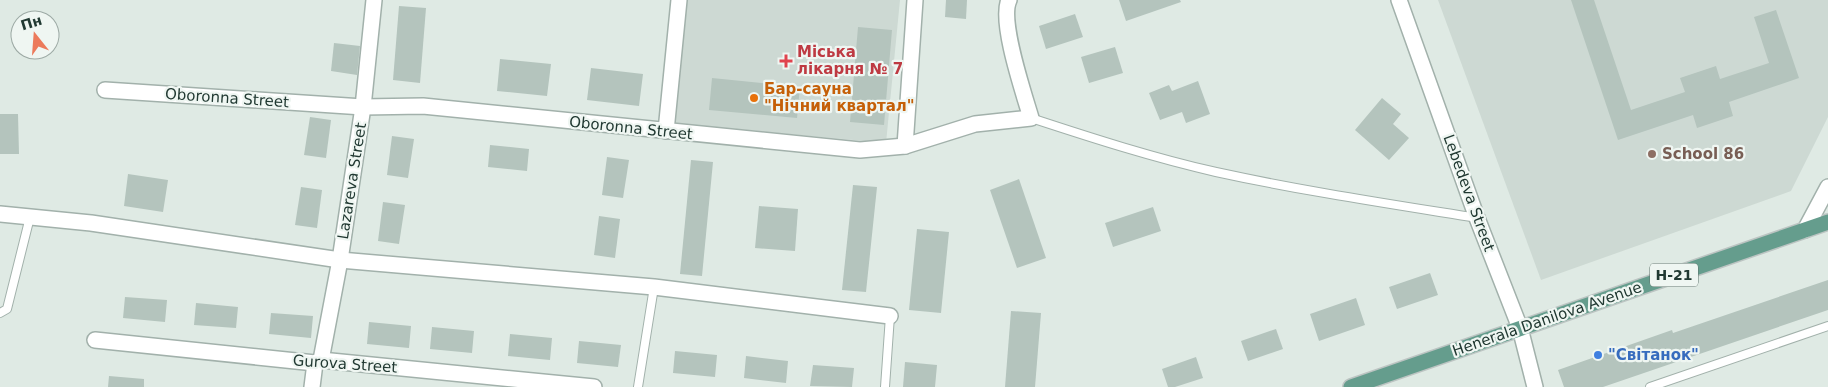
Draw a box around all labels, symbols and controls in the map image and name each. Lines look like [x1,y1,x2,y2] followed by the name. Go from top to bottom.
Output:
[10,10,60,60] north arrow
[19,12,44,33] text: Пн
[797,43,903,78] place label: Міська лікарня № 7
[779,54,793,68] marker: Міська лікарня № 7
[764,80,915,115] place label: Бар-сауна "Нічний квартал"
[164,85,290,111] street label: Oboronna Street
[748,92,760,104] marker: Бар-сауна "Нічний квартал"
[568,113,694,143] street label: Oboronna Street
[334,121,370,241] street label: Lazareva Street
[1439,132,1499,254] street label: Lebedeva Street
[1662,145,1744,163] place label: School 86
[1646,148,1658,160] marker: School 86
[1650,264,1698,286] road number: Н-21
[1450,278,1644,360] street label: Henerala Danilova Avenue
[1608,346,1699,364] place label: "Світанок"
[1592,349,1604,361] marker: "Світанок"
[292,351,398,377] street label: Gurova Street

